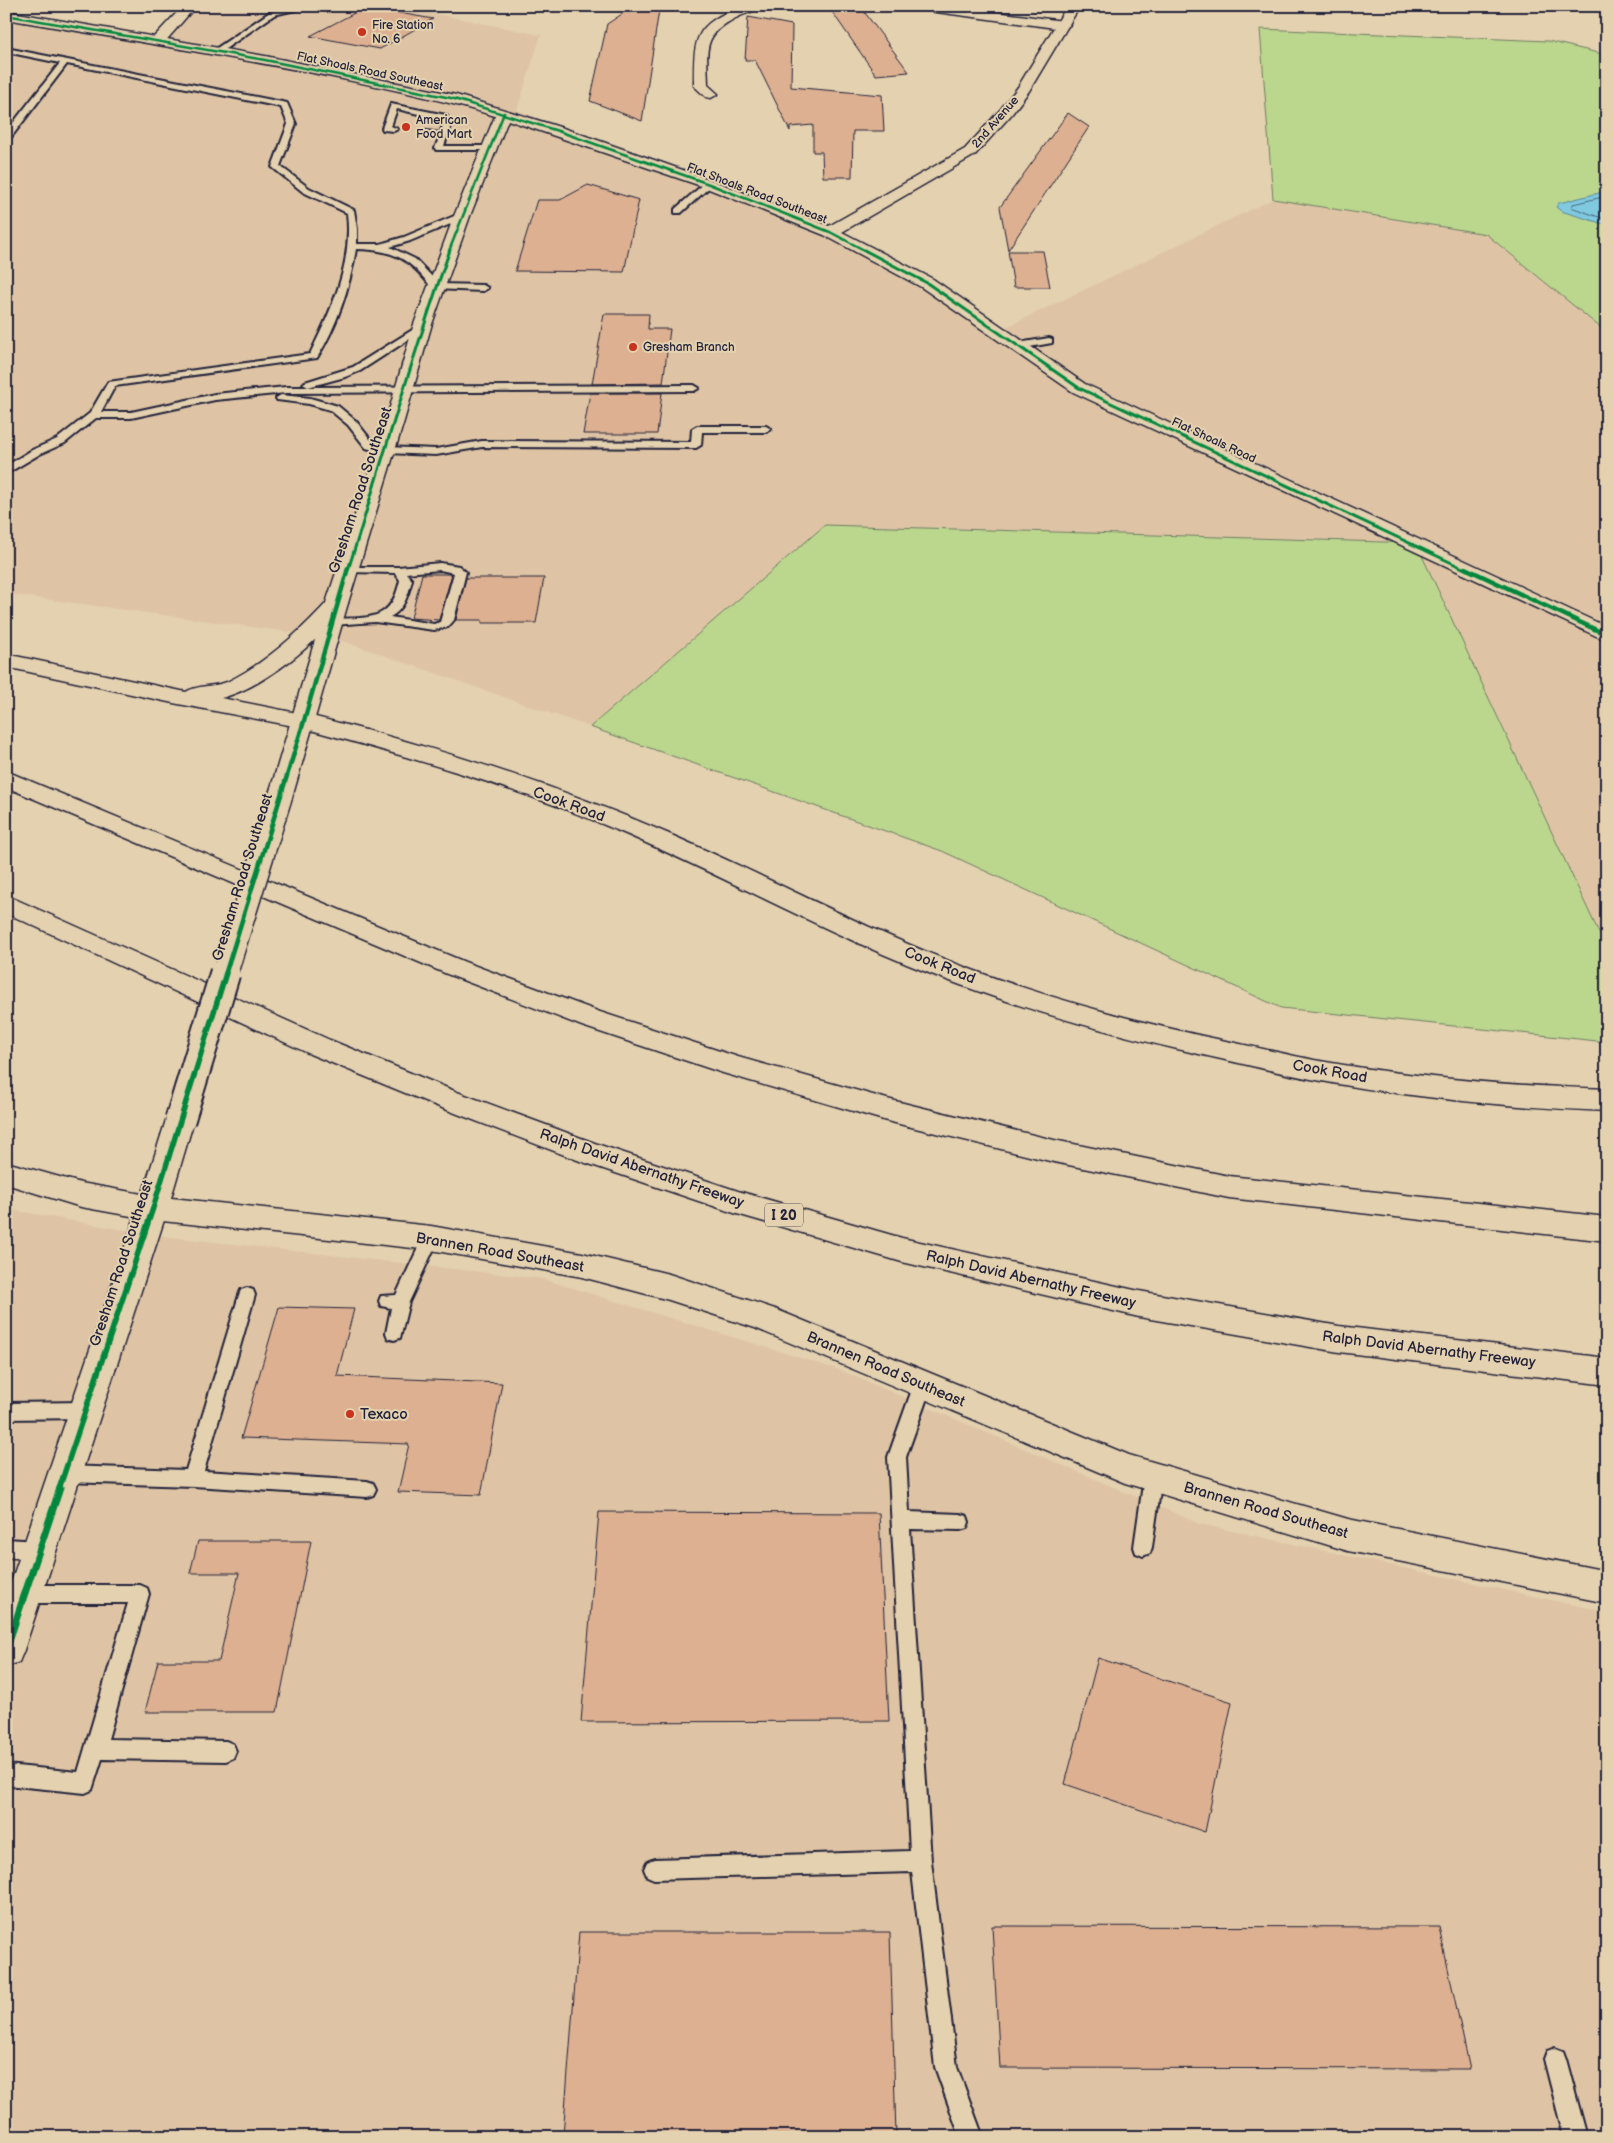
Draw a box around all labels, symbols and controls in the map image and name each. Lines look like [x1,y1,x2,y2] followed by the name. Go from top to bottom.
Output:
[372,18,434,47] place label: Fire Station No. 6
[356,26,368,38] marker: Fire Station No. 6
[295,49,445,94] street label: Flat Shoals Road Southeast
[969,93,1022,151] street label: 2nd Avenue
[416,113,472,142] place label: American Food Mart
[400,121,412,133] marker: American Food Mart
[685,160,829,227] street label: Flat Shoals Road Southeast
[643,340,735,355] place label: Gresham Branch
[627,341,639,353] marker: Gresham Branch
[325,404,397,576] street label: Gresham Road Southeast
[1169,414,1259,467] street label: Flat Shoals Road
[530,783,608,826] street label: Cook Road
[208,791,277,963] street label: Gresham Road Southeast
[901,943,978,988] street label: Cook Road
[1291,1056,1369,1087] street label: Cook Road
[537,1125,747,1212] street label: Ralph David Abernathy Freeway
[86,1177,158,1349] street label: Gresham Road Southeast
[765,1204,803,1226] road number: I 20
[414,1228,586,1277] street label: Brannen Road Southeast
[924,1246,1138,1313] street label: Ralph David Abernathy Freeway
[804,1327,968,1412] street label: Brannen Road Southeast
[1321,1327,1537,1372] street label: Ralph David Abernathy Freeway
[360,1405,408,1424] place label: Texaco
[344,1408,356,1420] marker: Texaco
[1181,1478,1351,1543] street label: Brannen Road Southeast

